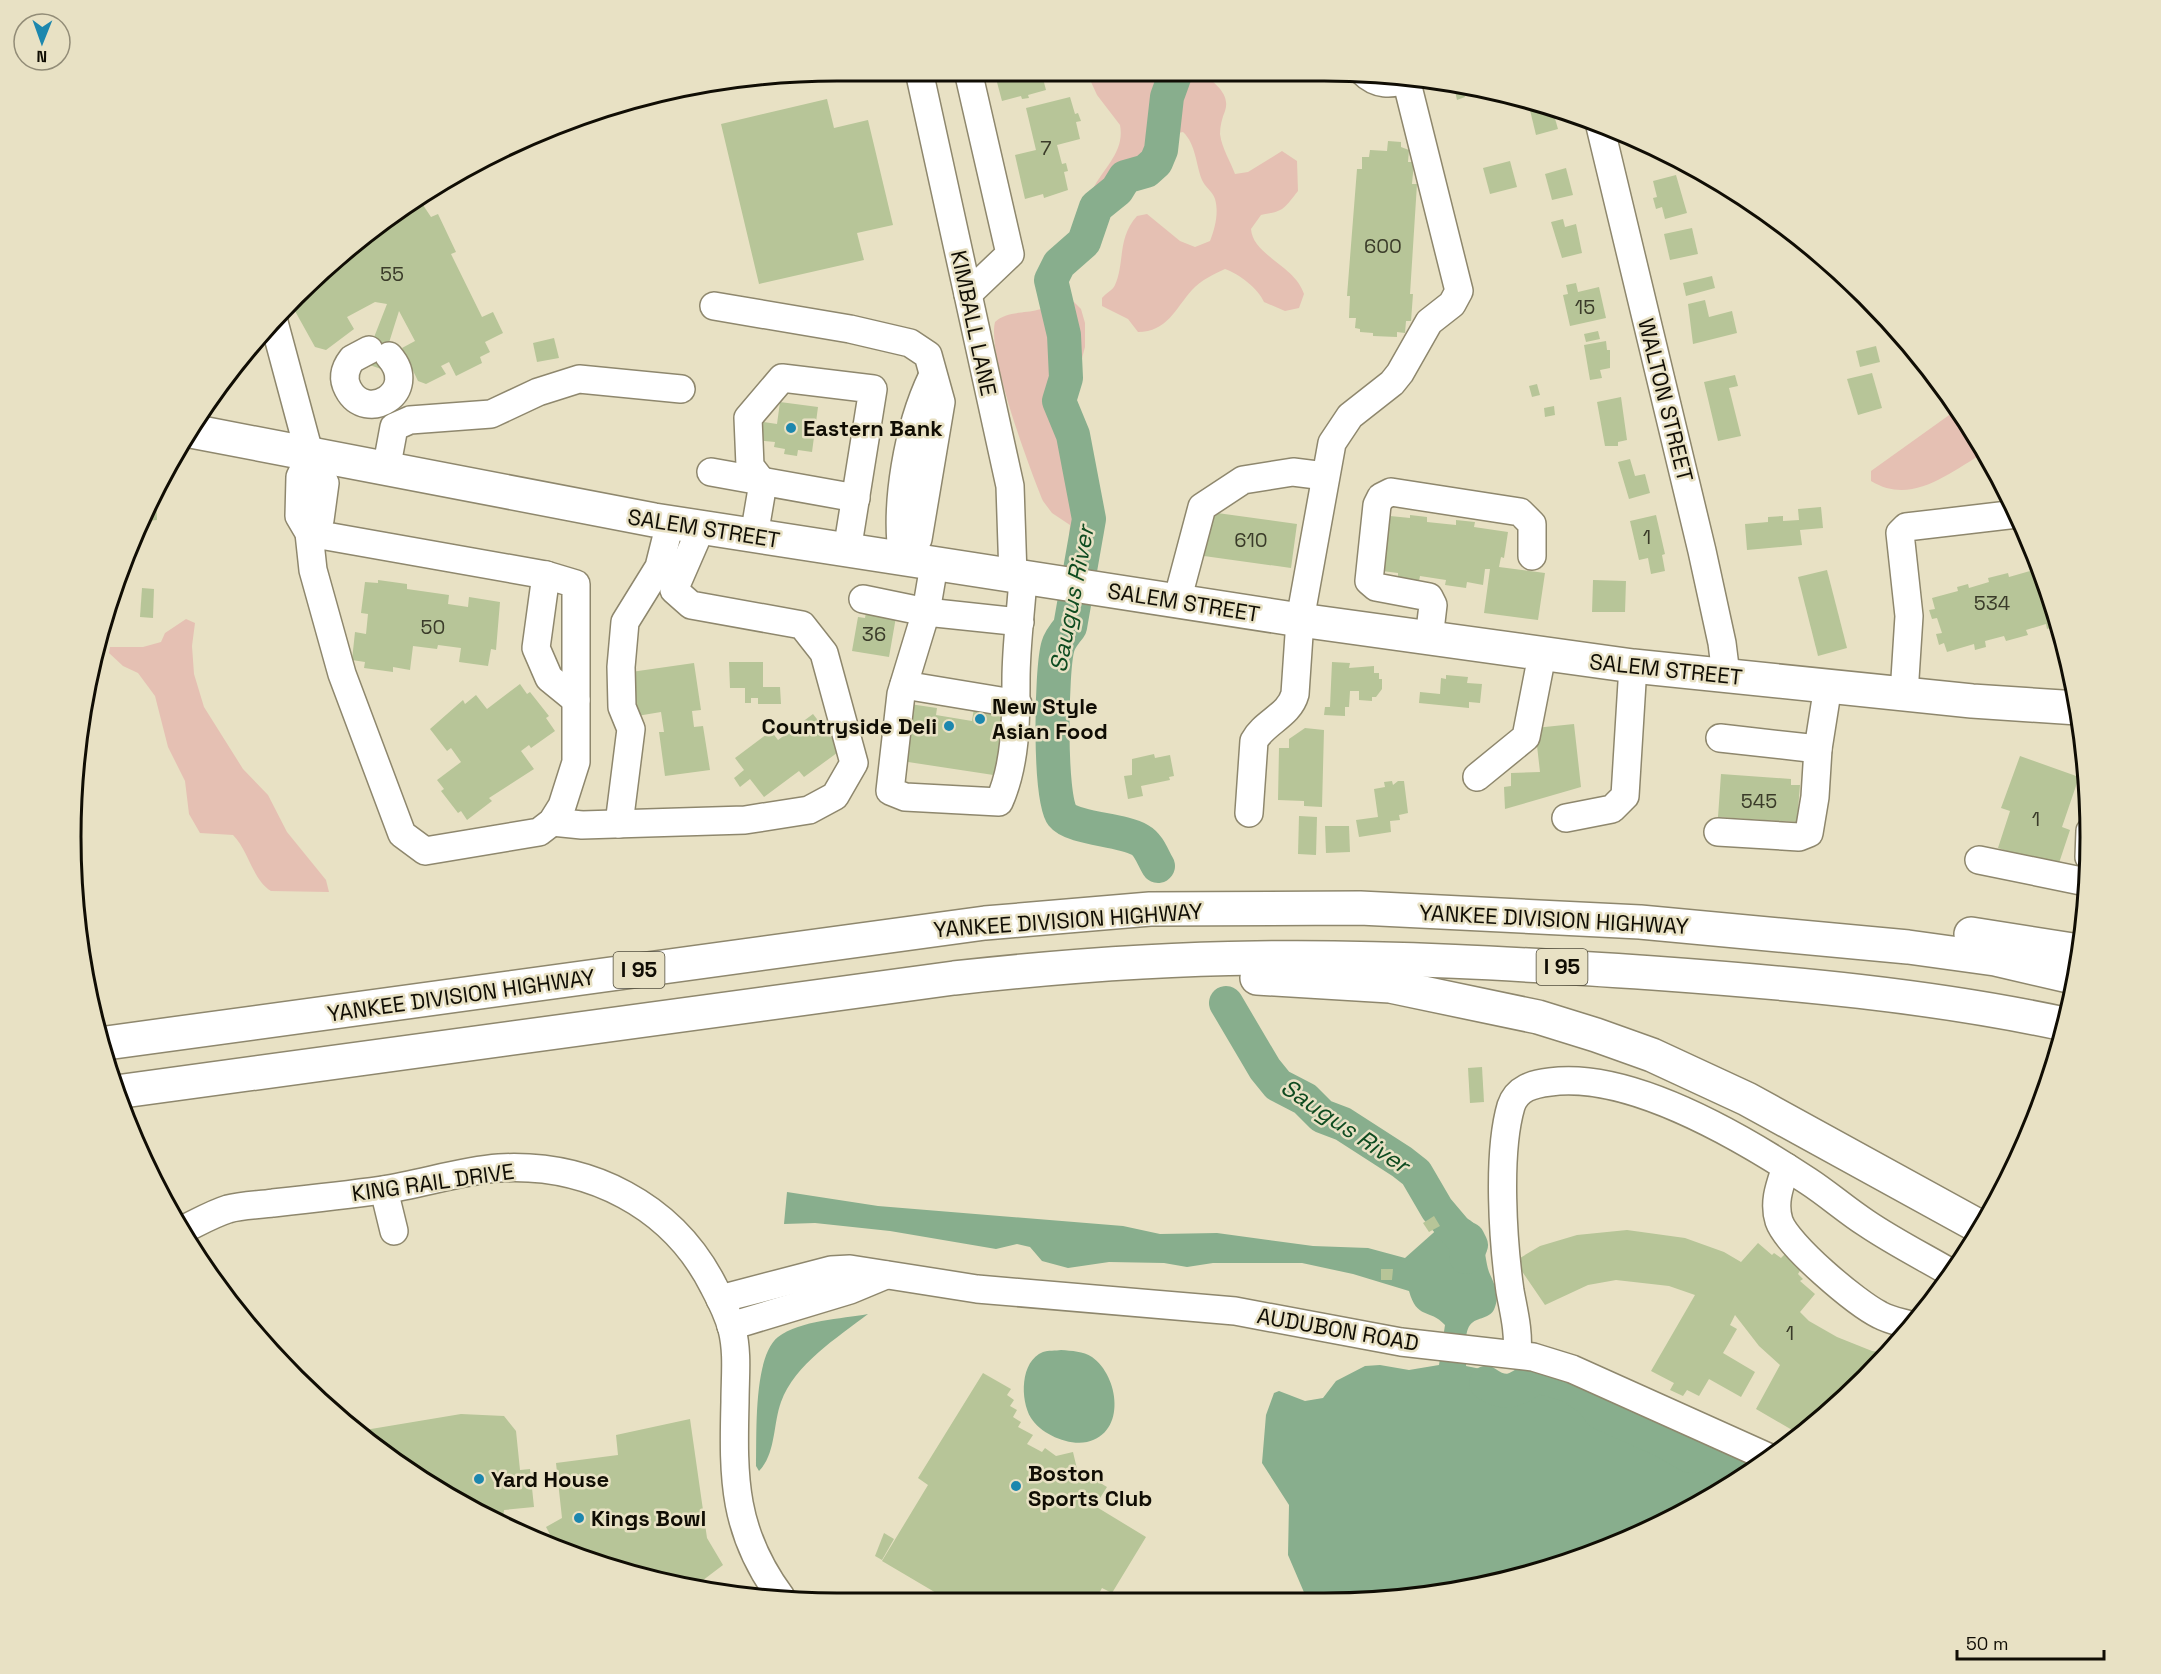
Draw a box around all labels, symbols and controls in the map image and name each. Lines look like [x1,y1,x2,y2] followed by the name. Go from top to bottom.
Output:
[12,12,72,72] north arrow
[36,46,47,67] text: N
[1040,135,1052,161] house number: 7
[1364,233,1402,259] house number: 600
[945,248,1003,398] street label: KIMBALL LANE
[380,261,404,287] house number: 55
[1575,294,1595,320] house number: 15
[1632,316,1700,485] street label: WALTON STREET
[803,414,943,442] place label: Eastern Bank
[784,421,798,435] marker: Eastern Bank
[626,502,782,554] street label: SALEM STREET
[1042,520,1101,675] water label: Saugus River
[1643,524,1651,550] house number: 1
[1234,527,1268,553] house number: 610
[1106,576,1262,628] street label: SALEM STREET
[1974,590,2010,616] house number: 534
[421,614,445,640] house number: 50
[862,621,886,647] house number: 36
[1588,647,1744,691] street label: SALEM STREET
[992,692,1108,745] place label: New Style Asian Food
[762,712,937,740] place label: Countryside Deli
[973,712,987,726] marker: New Style Asian Food
[942,719,956,733] marker: Countryside Deli
[1741,788,1777,814] house number: 545
[2032,806,2040,832] house number: 1
[932,897,1204,943] street label: YANKEE DIVISION HIGHWAY
[1419,898,1690,940] street label: YANKEE DIVISION HIGHWAY
[1536,949,1588,985] road number: I 95
[614,952,664,988] road number: I 95
[325,962,597,1028] street label: YANKEE DIVISION HIGHWAY
[1275,1071,1418,1182] water label: Saugus River
[350,1157,516,1207] street label: KING RAIL DRIVE
[1255,1301,1421,1357] street label: AUDUBON ROAD
[1786,1320,1794,1346] house number: 1
[1028,1459,1152,1512] place label: Boston Sports Club
[491,1465,609,1493] place label: Yard House
[472,1472,486,1486] marker: Yard House
[1009,1479,1023,1493] marker: Boston Sports Club
[591,1504,706,1532] place label: Kings Bowl
[572,1511,586,1525] marker: Kings Bowl
[1957,1623,2104,1661] scale bar
[1966,1632,2008,1655] text: 50 m

